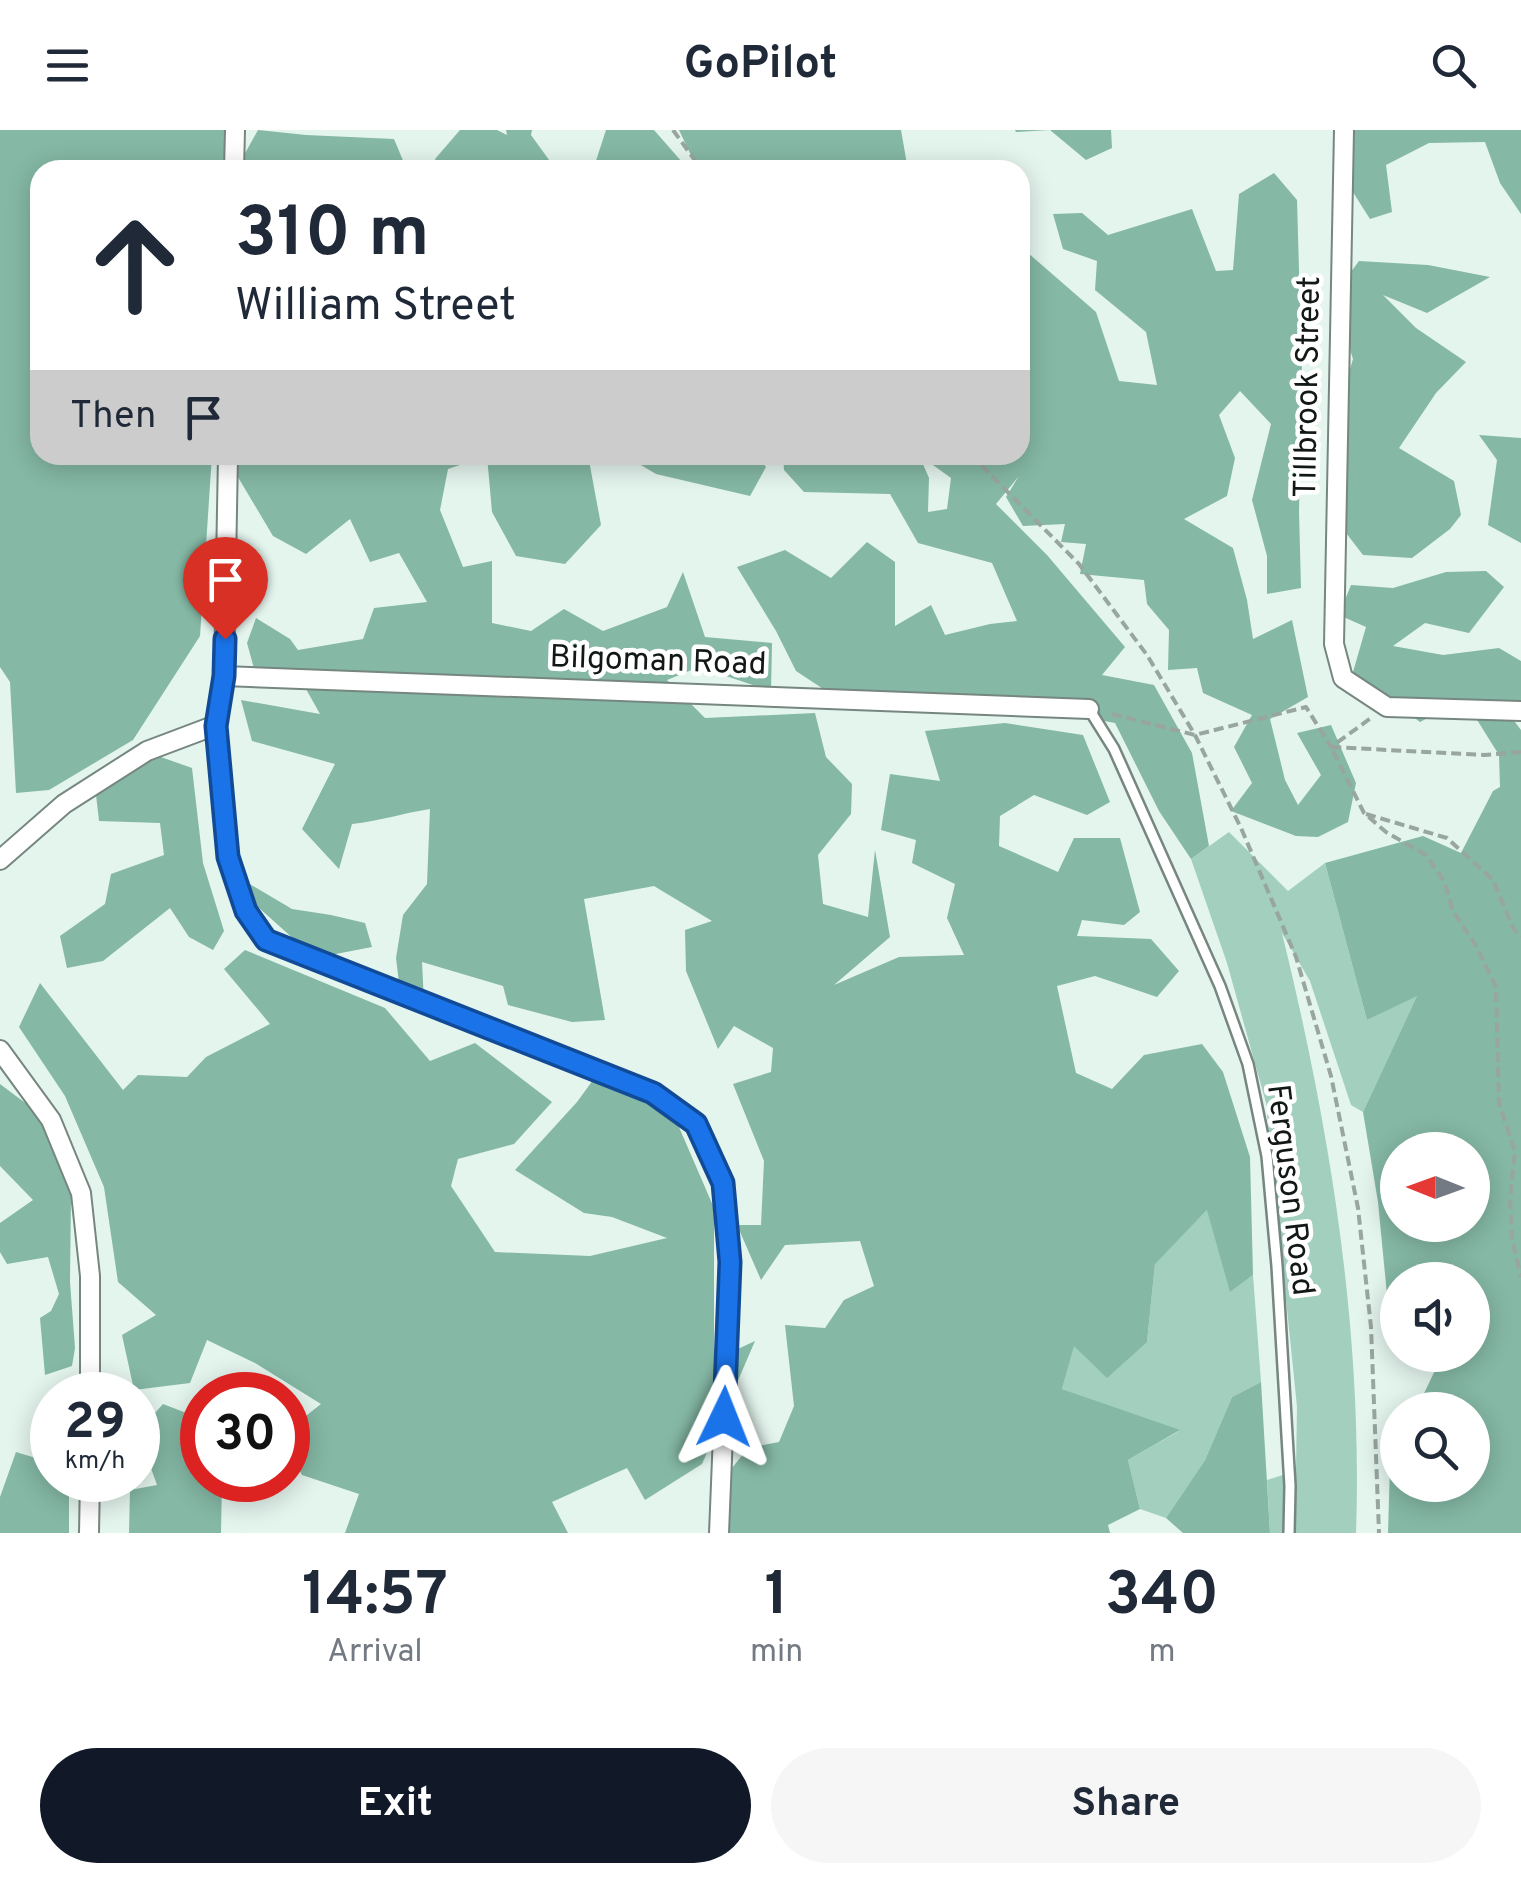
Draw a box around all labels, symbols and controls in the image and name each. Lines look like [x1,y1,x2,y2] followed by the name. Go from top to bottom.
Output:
[684,37,837,94] text: GoPilot
[40,38,95,93] icon: menu
[1426,38,1481,93] icon: search
[235,192,430,281] text: 310 m
[70,200,200,330] icon: ahead
[1287,276,1331,498] street label: Tillbrook Street
[235,279,516,336] text: William Street
[176,390,231,445] icon: arrive
[70,393,156,442] text: Then
[183,537,268,640] pin
[198,552,253,607] icon: arrive
[549,638,767,686] street label: Bilgoman Road
[1256,1082,1322,1298] street label: Ferguson Road
[1380,1132,1490,1242] north arrow
[1380,1132,1490,1502] map controls
[1380,1262,1490,1372] button: sound
[672,1365,776,1469] position arrow
[180,1372,310,1502] speed limit sign: 30
[1380,1392,1490,1502] button: search
[64,1393,126,1456] text: 29
[65,1446,125,1478] text: km/h
[302,1560,448,1636] text: 14:57
[765,1560,789,1636] text: 1
[1105,1560,1219,1636] text: 340
[327,1633,423,1673] text: Arrival
[750,1633,803,1673] text: min
[1149,1633,1176,1673] text: m
[40,1748,751,1863] button: Exit
[771,1748,1481,1863] button: Share

